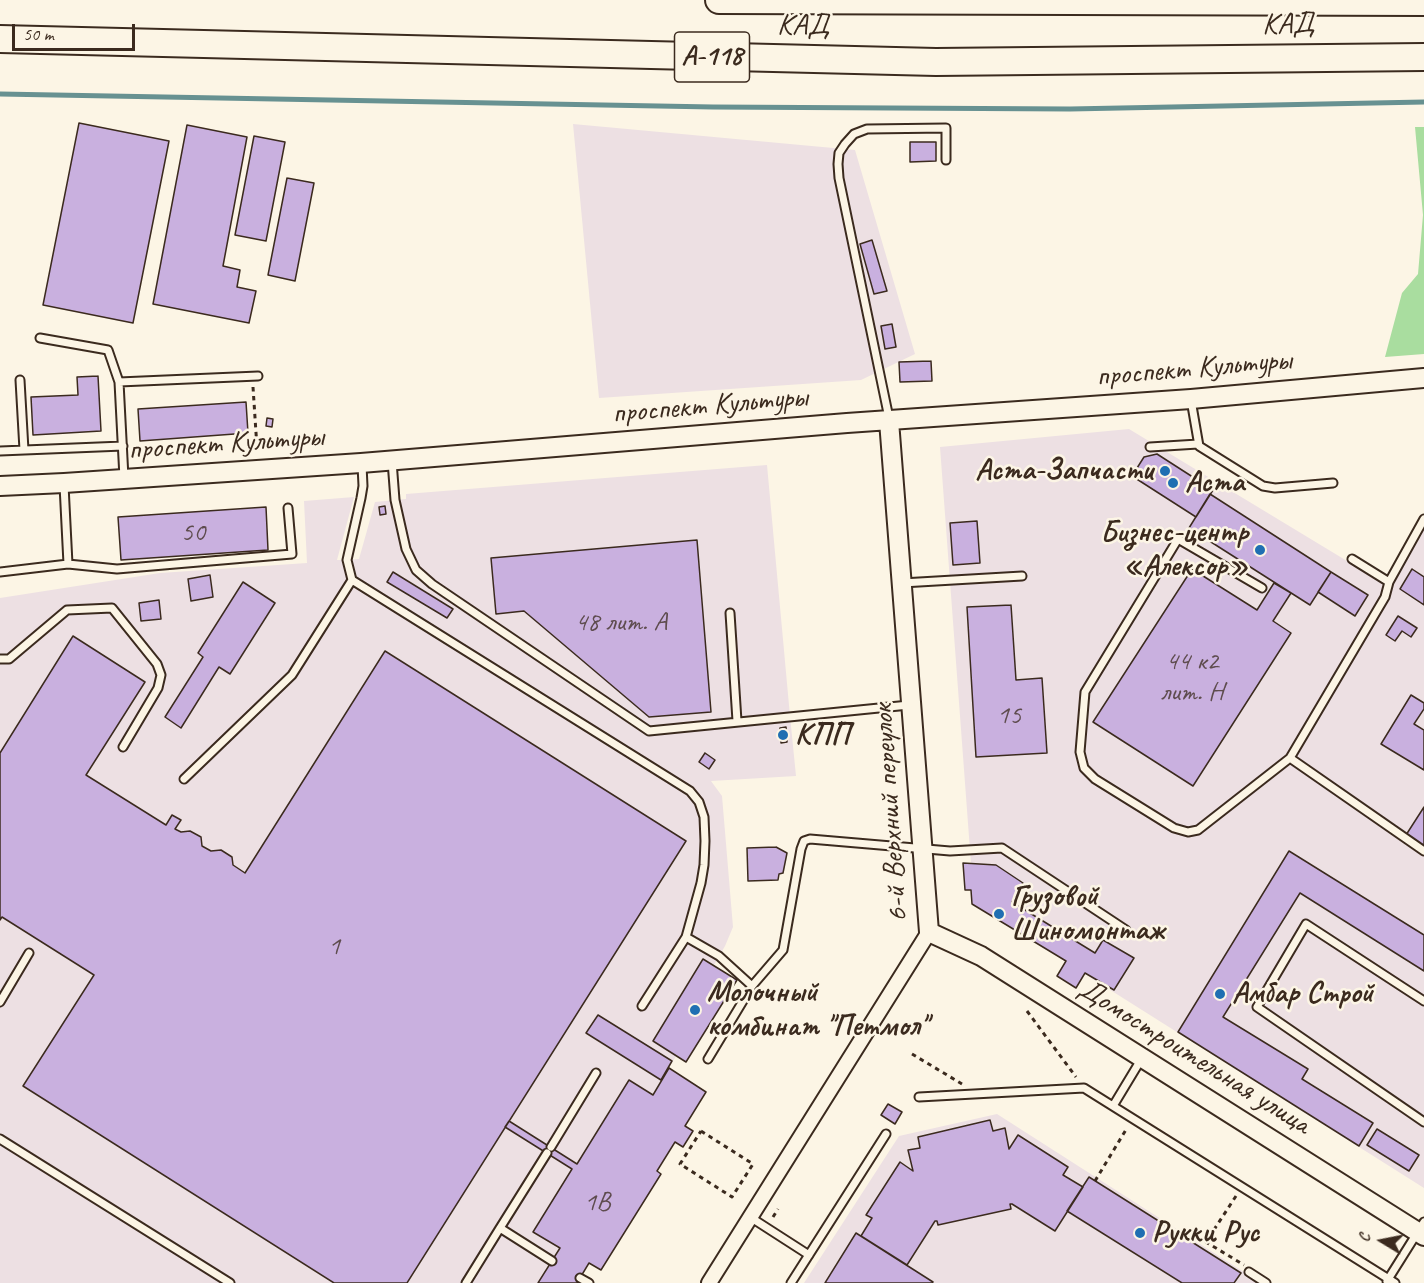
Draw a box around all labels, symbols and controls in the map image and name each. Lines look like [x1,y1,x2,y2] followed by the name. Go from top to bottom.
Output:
[1262,7,1314,43] street label: КАД
[777,8,829,44] street label: КАД
[15,12,138,50] scale bar
[23,23,54,45] text: 50 m
[674,32,750,82] road number: А-118
[1095,343,1293,395] street label: проспект Культуры
[611,380,809,432] street label: проспект Культуры
[127,419,325,469] street label: проспект Культуры
[975,453,1153,489] place label: Аста-Запчасти
[1158,464,1172,478] marker: Аста-Запчасти
[1185,465,1244,501] place label: Аста
[1166,476,1180,490] marker: Аста
[1100,515,1248,586] place label: Бизнес-центр «Алексор»
[181,517,205,549] house number: 50
[1253,543,1267,557] marker: Бизнес-центр «Алексор»
[575,607,667,639] house number: 48 лит. А
[1160,646,1224,709] house number: 44 к2 лит. Н
[997,700,1021,732] house number: 15
[865,703,917,923] street label: 6-й Верхний переулок
[795,717,850,753] place label: КПП
[776,728,790,742] marker: КПП
[1011,879,1164,950] place label: Грузовой Шиномонтаж
[992,907,1006,921] marker: Грузовой Шиномонтаж
[328,931,340,963] house number: 1
[1071,971,1317,1143] street label: Домостроительная улица
[707,975,927,1046] place label: Молочный комбинат "Петмол"
[1232,976,1373,1012] place label: Амбар Строй
[1213,987,1227,1001] marker: Амбар Строй
[688,1003,702,1017] marker: Молочный комбинат "Петмол"
[584,1187,610,1219] house number: 1В
[1352,1211,1412,1271] north arrow
[1152,1215,1259,1251] place label: Рукки Рус
[1133,1226,1147,1240] marker: Рукки Рус
[1354,1232,1375,1243] text: С

